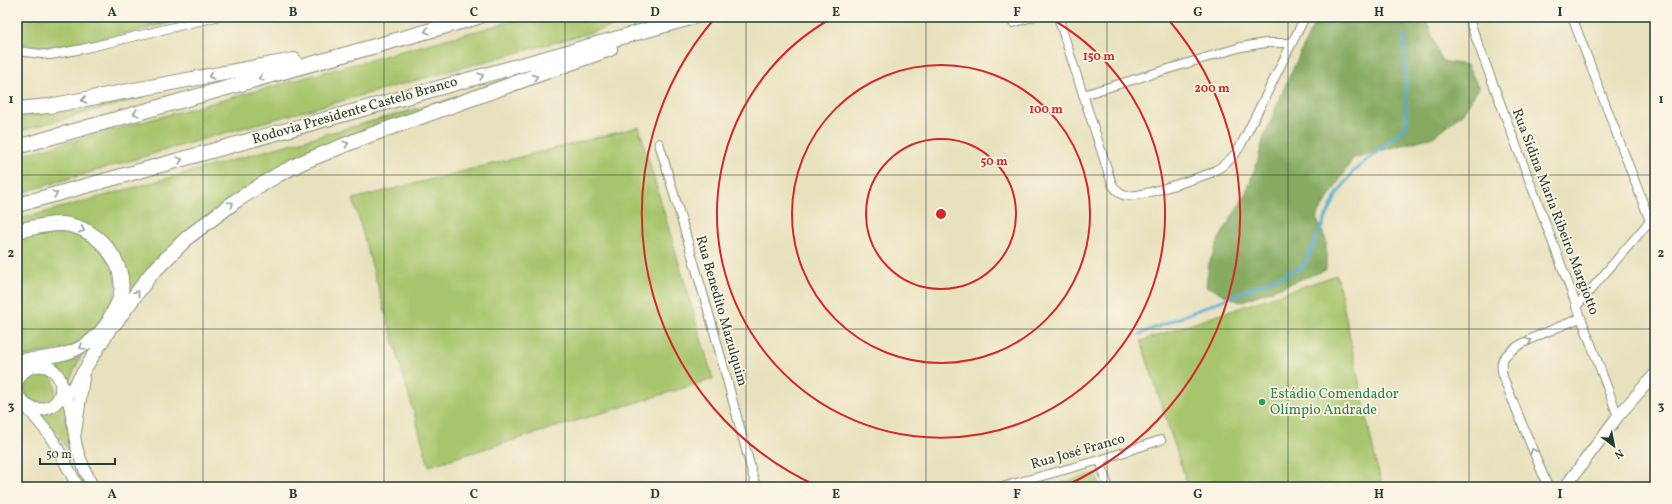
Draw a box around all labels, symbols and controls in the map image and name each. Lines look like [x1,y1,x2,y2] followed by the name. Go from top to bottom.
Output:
[107,4,117,22] text: A
[289,4,298,22] text: B
[470,4,478,22] text: C
[650,4,660,22] text: D
[832,4,840,22] text: E
[1013,4,1021,22] text: F
[1193,4,1203,22] text: G
[1374,4,1384,22] text: H
[1558,4,1563,22] text: I
[423,26,430,35] one-way arrow
[1083,49,1115,65] text: 150 m
[208,71,214,79] one-way arrow
[477,72,484,81] one-way arrow
[250,73,460,149] street label: Rodovia Presidente Castelo Branco
[258,73,265,82] one-way arrow
[531,73,538,81] one-way arrow
[1194,81,1230,97] text: 200 m
[8,91,14,109] text: 1
[1658,91,1664,109] text: 1
[80,95,87,104] one-way arrow
[1029,102,1063,118] text: 100 m
[1507,106,1603,318] street label: Rua Sidina Maria Ribeiro Margiotto
[133,108,140,117] one-way arrow
[343,141,350,149] one-way arrow
[980,154,1008,170] text: 50 m
[177,156,183,164] one-way arrow
[51,190,58,199] one-way arrow
[227,202,234,209] one-way arrow
[934,207,948,221] centre of rings
[79,226,86,234] one-way arrow
[690,233,752,389] street label: Rua Benedito Mazulquim
[8,245,15,263] text: 2
[1658,245,1665,263] text: 2
[132,290,139,297] one-way arrow
[1525,337,1532,345] one-way arrow
[79,343,86,350] one-way arrow
[1270,385,1399,420] place label: Estádio Comendador Olímpio Andrade
[1257,397,1267,407] marker: Estádio Comendador Olímpio Andrade
[8,398,15,416] text: 3
[1658,398,1665,416] text: 3
[1594,426,1634,466] north arrow
[1029,429,1127,475] street label: Rua José Franco
[40,440,115,466] scale bar
[1611,445,1626,462] text: N
[46,447,72,463] text: 50 m
[1529,447,1537,454] one-way arrow
[107,486,117,504] text: A
[289,486,298,504] text: B
[470,486,478,504] text: C
[650,486,660,504] text: D
[832,486,840,504] text: E
[1013,486,1021,504] text: F
[1193,486,1203,504] text: G
[1374,486,1384,504] text: H
[1558,486,1563,504] text: I

